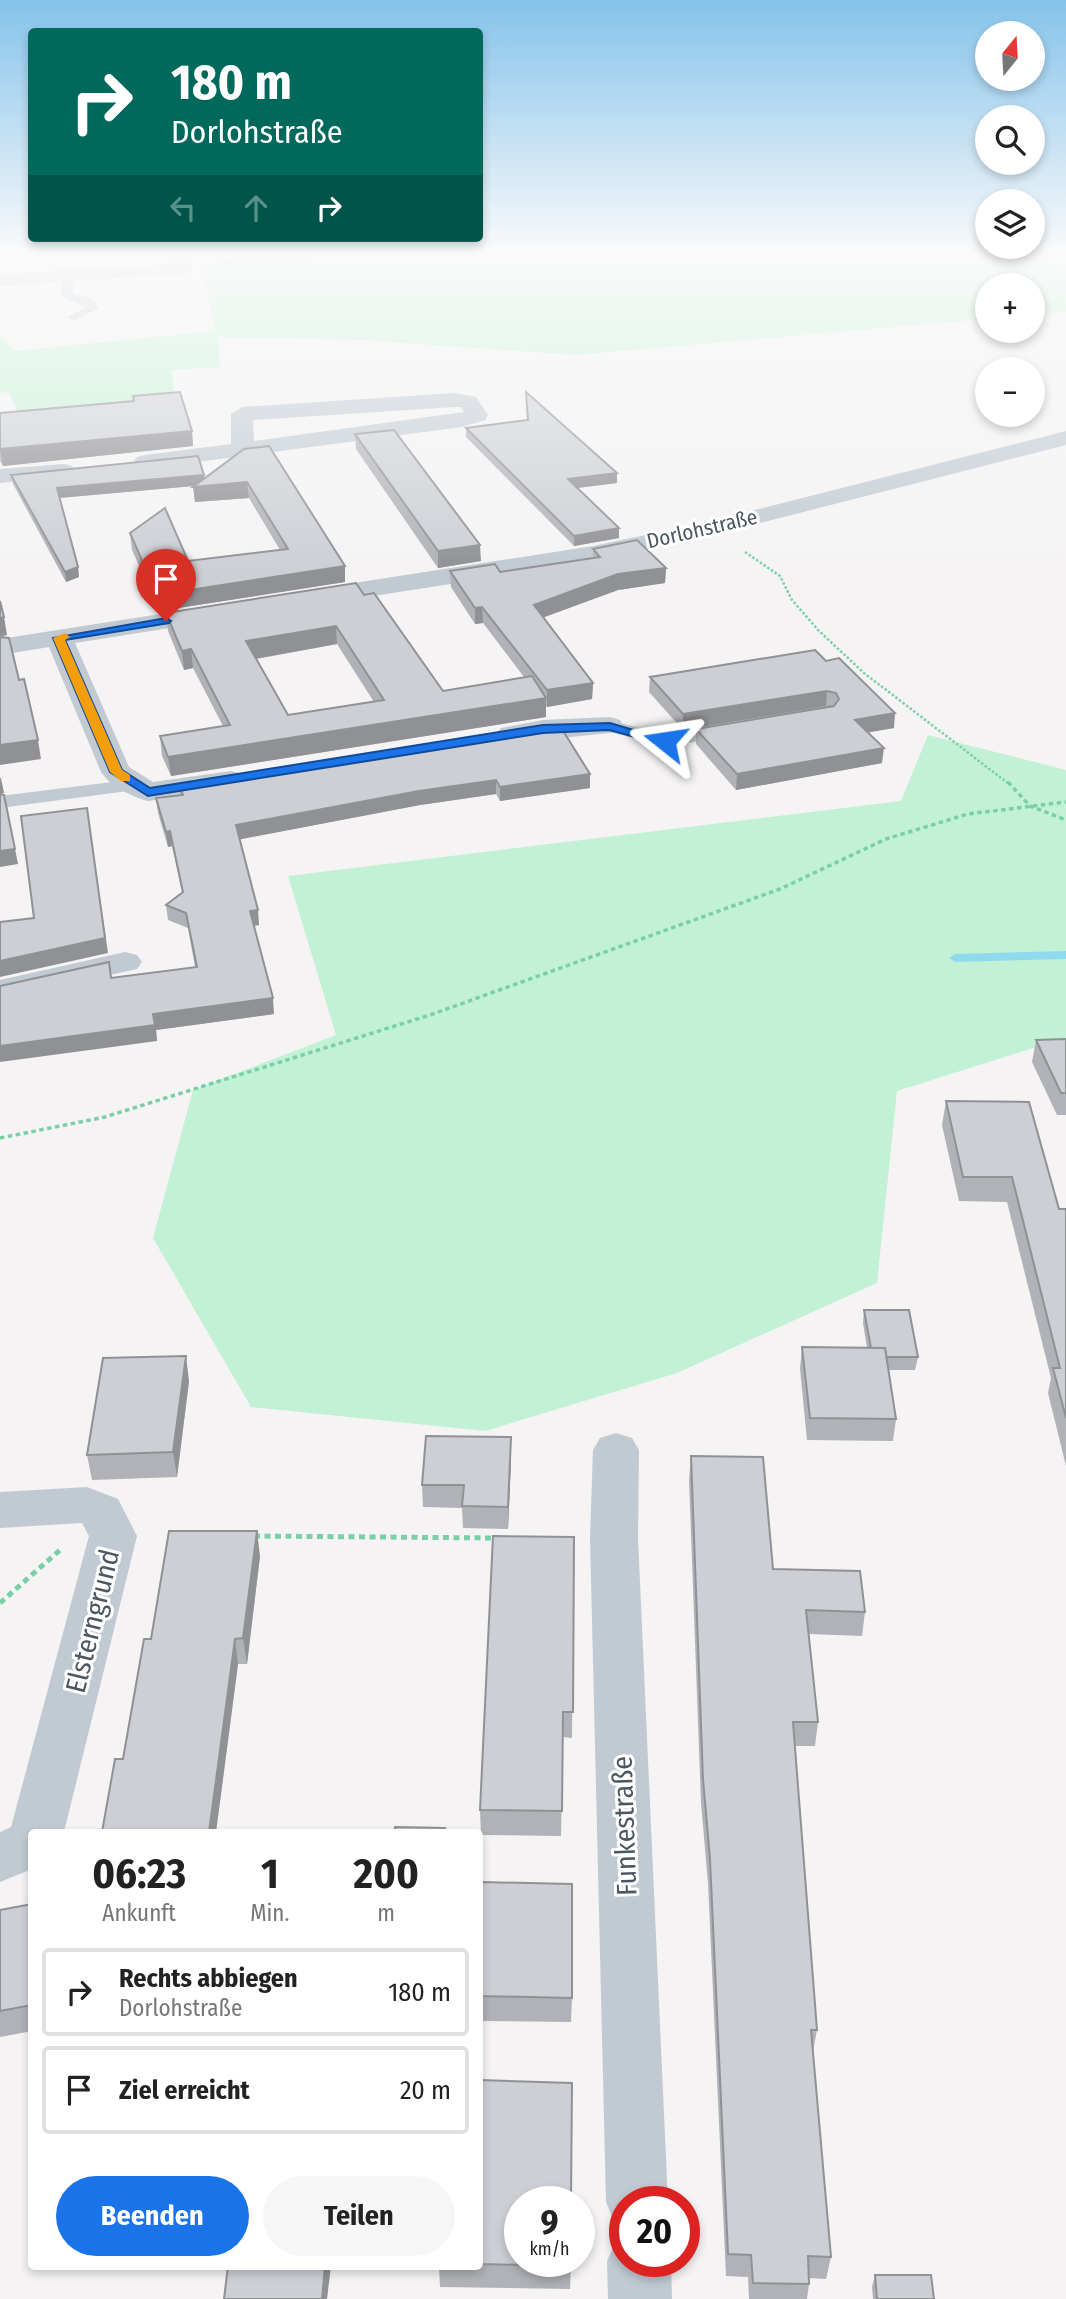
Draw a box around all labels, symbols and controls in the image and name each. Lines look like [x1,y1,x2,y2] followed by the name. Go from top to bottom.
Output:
[975,21,1045,91] north arrow
[975,21,1045,427] map controls
[171,53,292,112] text: 180 m
[56,56,147,147] icon: right
[975,105,1045,175] button: search
[171,113,343,151] text: Dorlohstraße
[164,189,202,227] icon: left
[237,189,275,227] icon: ahead
[310,189,348,227] icon: right
[975,189,1045,259] button: layers
[975,273,1045,343] button: +
[975,357,1045,427] button: −
[644,504,760,554] street label: Dorlohstraße
[136,549,196,621] pin
[147,560,185,598] icon: arrive
[628,704,702,778] position arrow
[59,1546,126,1696] street label: Elsterngrund
[606,1756,643,1896] street label: Funkestraße
[92,1849,186,1899] text: 06:23
[261,1849,279,1899] text: 1
[354,1849,419,1899] text: 200
[102,1899,176,1927] text: Ankunft
[250,1899,289,1927] text: Min.
[377,1899,395,1927] text: m
[119,1963,298,1994] text: Rechts abbiegen
[60,1973,98,2011] icon: right
[388,1977,451,2008] text: 180 m
[119,1994,242,2022] text: Dorlohstraße
[60,2071,98,2109] icon: arrive
[119,2075,250,2106] text: Ziel erreicht
[400,2075,451,2106] text: 20 m
[56,2176,249,2256] button: Beenden
[263,2176,455,2256] button: Teilen
[609,2186,700,2277] speed limit sign: 20
[540,2201,559,2243] text: 9
[529,2238,570,2260] text: km/h

